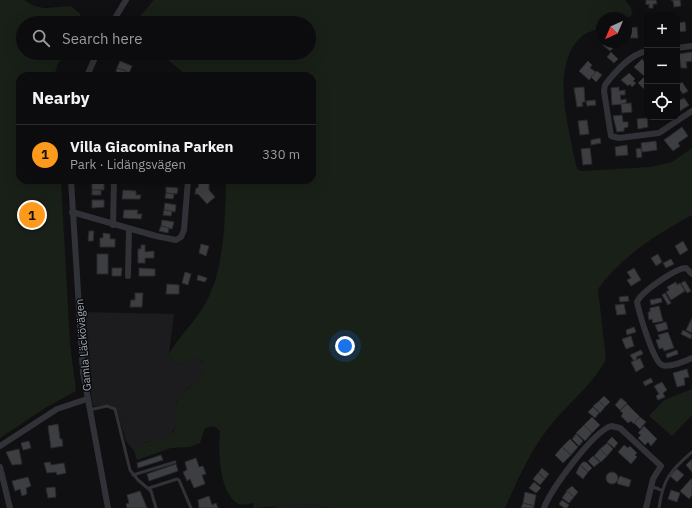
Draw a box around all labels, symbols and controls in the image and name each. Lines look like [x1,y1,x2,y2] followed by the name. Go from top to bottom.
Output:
[596,12,632,48] north arrow
[644,12,680,120] map controls
[644,12,680,48] button: +
[16,16,316,60] search box
[30,27,52,49] icon: search
[62,29,142,48] text: Search here
[644,48,680,84] button: −
[644,84,680,120] button: locate
[32,87,90,109] text: Nearby
[70,137,233,156] text: Villa Giacomina Parken
[41,146,49,163] text: 1
[262,146,300,163] text: 330 m
[70,156,186,173] text: Park · Lidängsvägen
[19,200,45,230] pin: 1
[72,298,94,392] street label: Gamla Läckövägen
[335,336,355,356] your location

